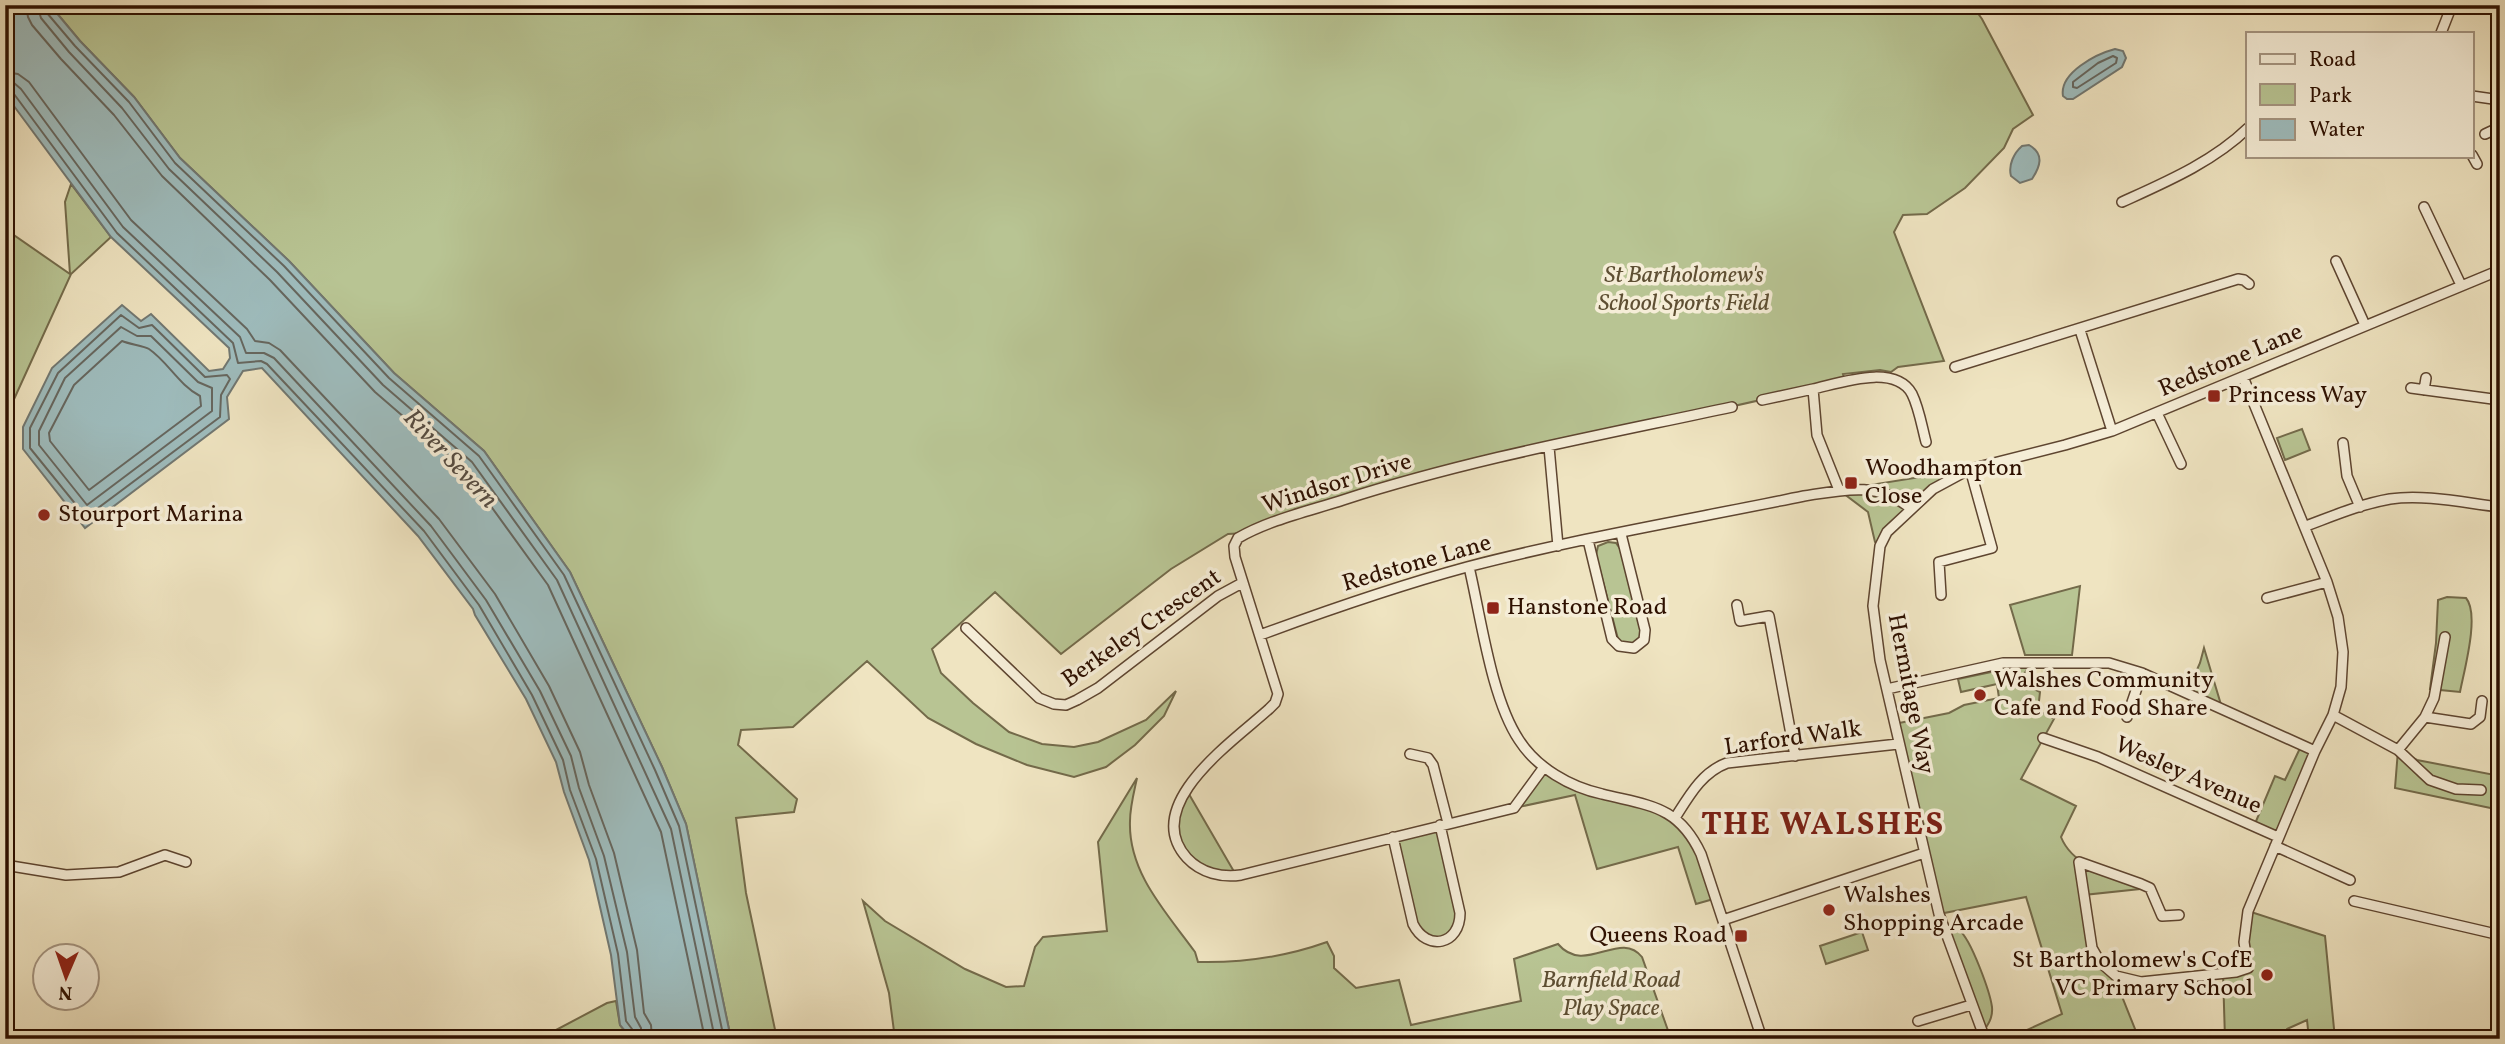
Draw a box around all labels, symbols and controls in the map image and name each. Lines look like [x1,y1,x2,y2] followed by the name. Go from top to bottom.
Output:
[2246,32,2474,158] legend
[2309,46,2356,75] text: Road
[2309,82,2352,111] text: Park
[2309,116,2365,145] text: Water
[1598,259,1770,321] park label: St Bartholomew's School Sports Field
[2154,315,2308,407] street label: Redstone Lane
[2228,379,2367,413] place label: Princess Way
[2206,388,2222,404] marker: Princess Way
[394,401,506,517] water label: River Severn
[1258,445,1416,523] street label: Windsor Drive
[1865,452,2023,514] place label: Woodhampton Close
[1843,475,1859,491] marker: Woodhampton Close
[58,498,243,532] place label: Stourport Marina
[36,507,52,523] marker: Stourport Marina
[1338,526,1496,602] street label: Redstone Lane
[1055,561,1229,697] street label: Berkeley Crescent
[1507,591,1667,625] place label: Hanstone Road
[1485,600,1501,616] marker: Hanstone Road
[1878,611,1942,777] street label: Hermitage Way
[1994,664,2214,726] place label: Walshes Community Cafe and Food Share
[1972,687,1988,703] marker: Walshes Community Cafe and Food Share
[1722,713,1864,765] street label: Larford Walk
[2109,728,2267,824] street label: Wesley Avenue
[1701,804,1945,848] district label: THE WALSHES
[1843,879,2024,941] place label: Walshes Shopping Arcade
[1821,902,1837,918] marker: Walshes Shopping Arcade
[1590,919,1727,953] place label: Queens Road
[1733,928,1749,944] marker: Queens Road
[32,942,102,1012] north arrow
[2012,944,2253,1006] place label: St Bartholomew's CofE VC Primary School
[1541,964,1681,1026] park label: Barnfield Road Play Space
[2259,967,2275,983] marker: St Bartholomew's CofE VC Primary School
[58,979,73,1005] text: N

